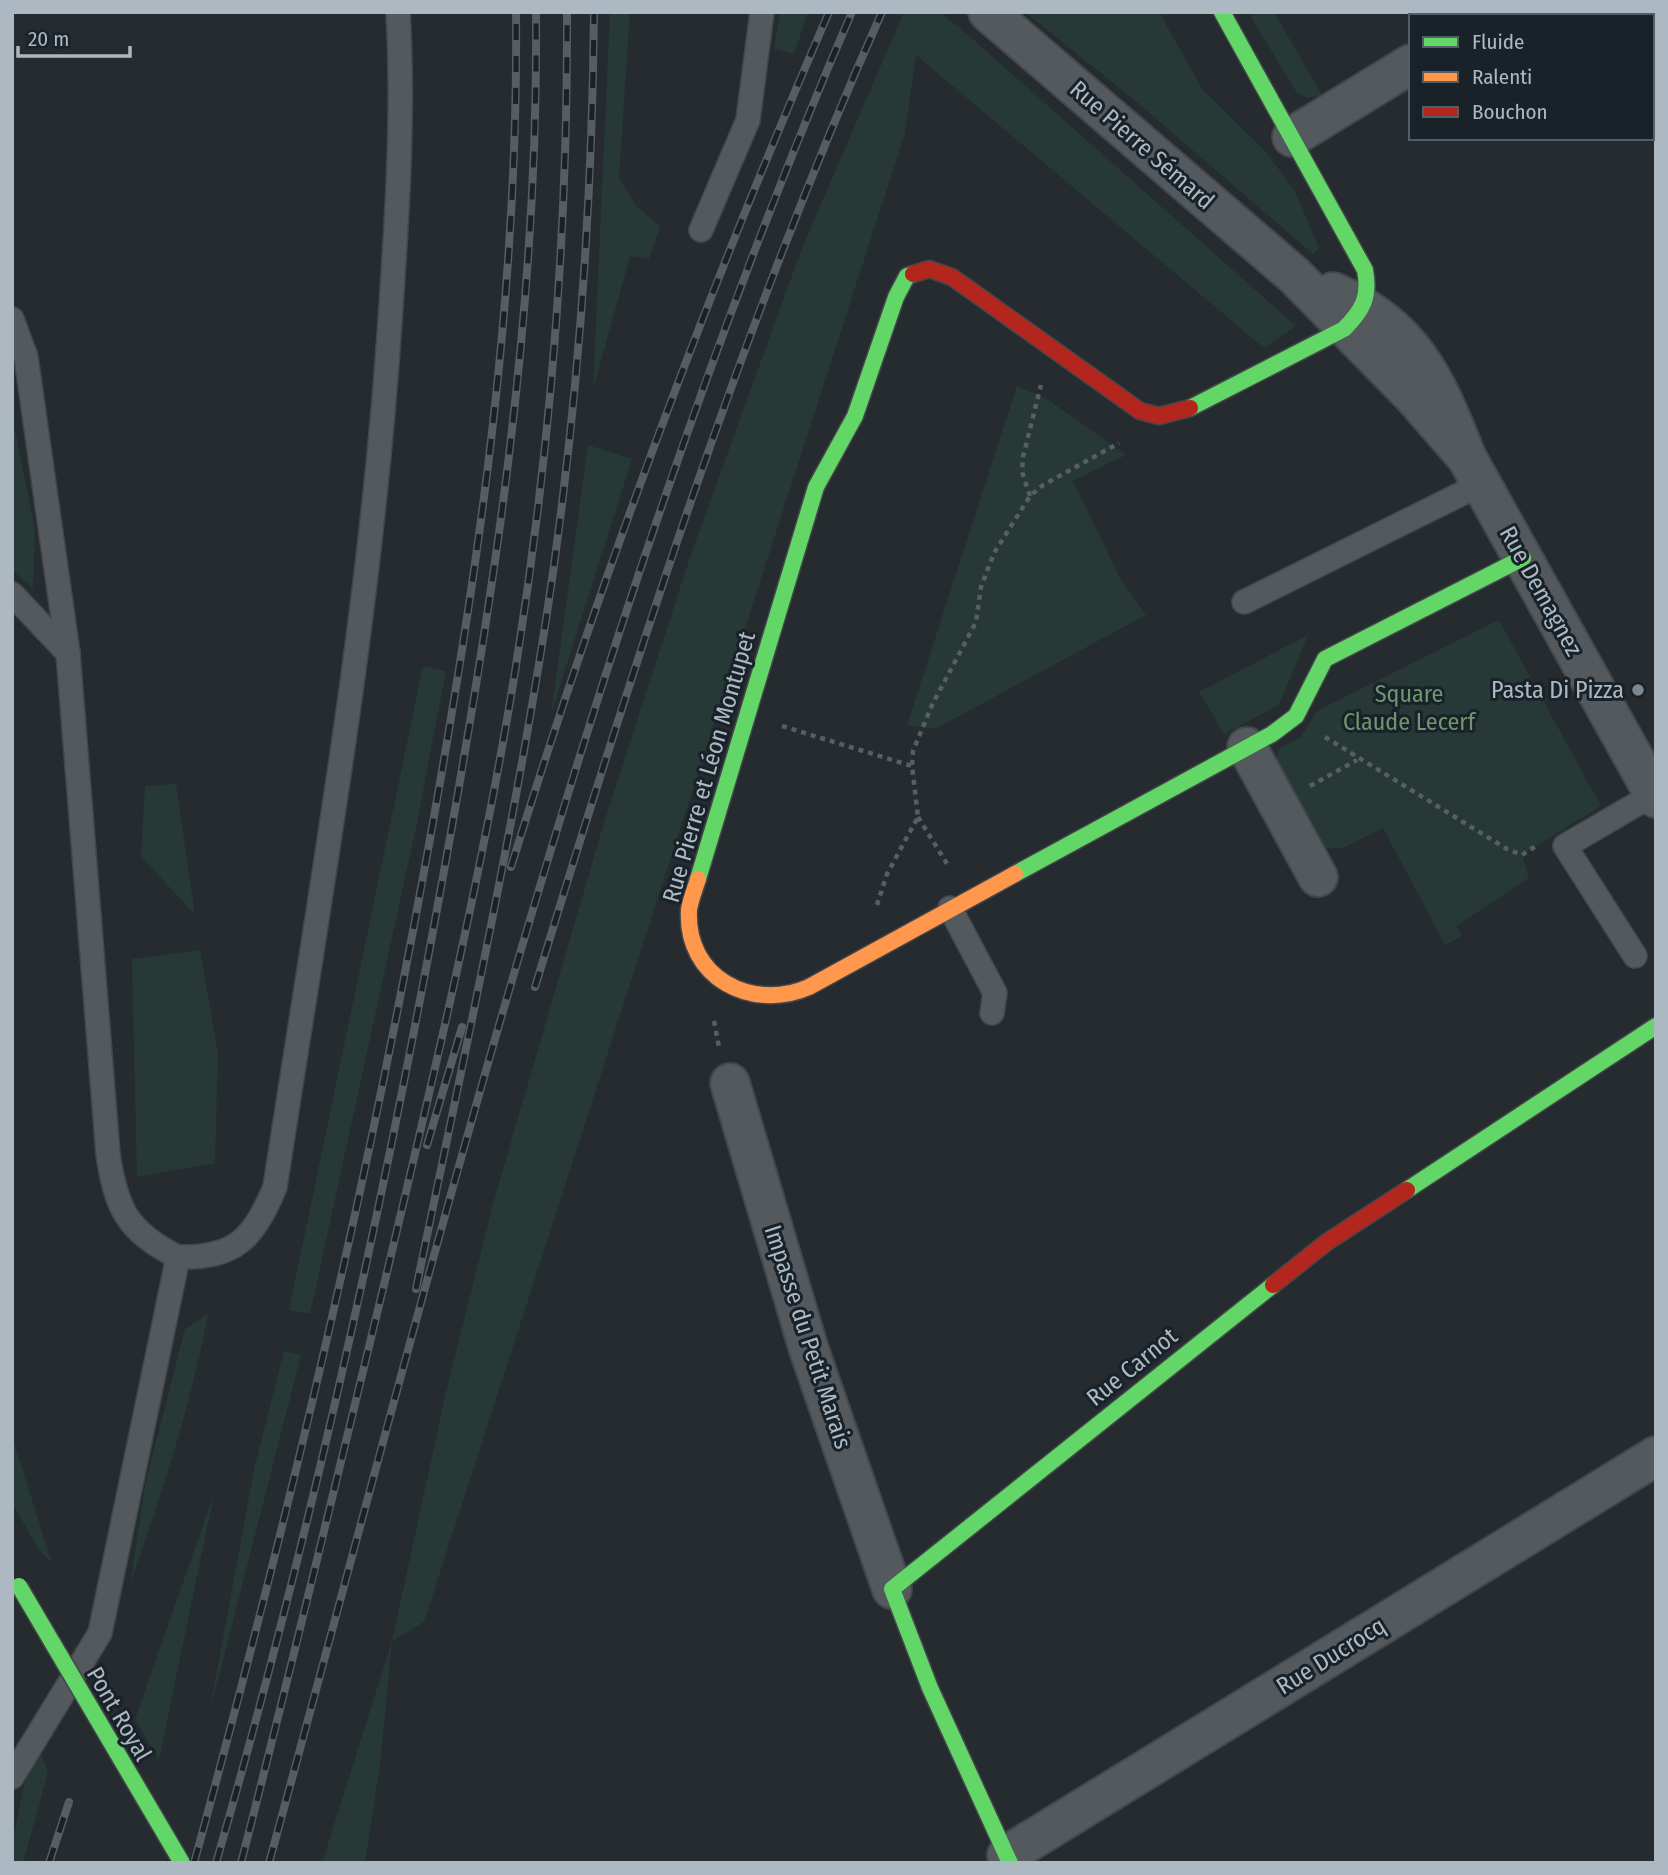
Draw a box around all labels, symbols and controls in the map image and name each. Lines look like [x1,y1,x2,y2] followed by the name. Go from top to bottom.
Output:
[18,14,130,58] scale bar
[1409,14,1654,140] legend
[28,26,69,52] text: 20 m
[1472,29,1524,55] text: Fluide
[1472,64,1532,90] text: Ralenti
[1064,75,1220,215] street label: Rue Pierre Sémard
[1472,99,1548,125] text: Bouchon
[1494,521,1588,661] street label: Rue Demagnez
[657,628,761,906] street label: Rue Pierre et Léon Montupet
[1491,676,1624,704] place label: Pasta Di Pizza
[1343,680,1477,736] park label: Square Claude Lecerf
[1630,682,1646,698] marker: Pasta Di Pizza
[759,1222,857,1452] street label: Impasse du Petit Marais
[1081,1322,1183,1412] street label: Rue Carnot
[1271,1612,1391,1700] street label: Rue Ducrocq
[81,1662,157,1766] street label: Pont Royal

